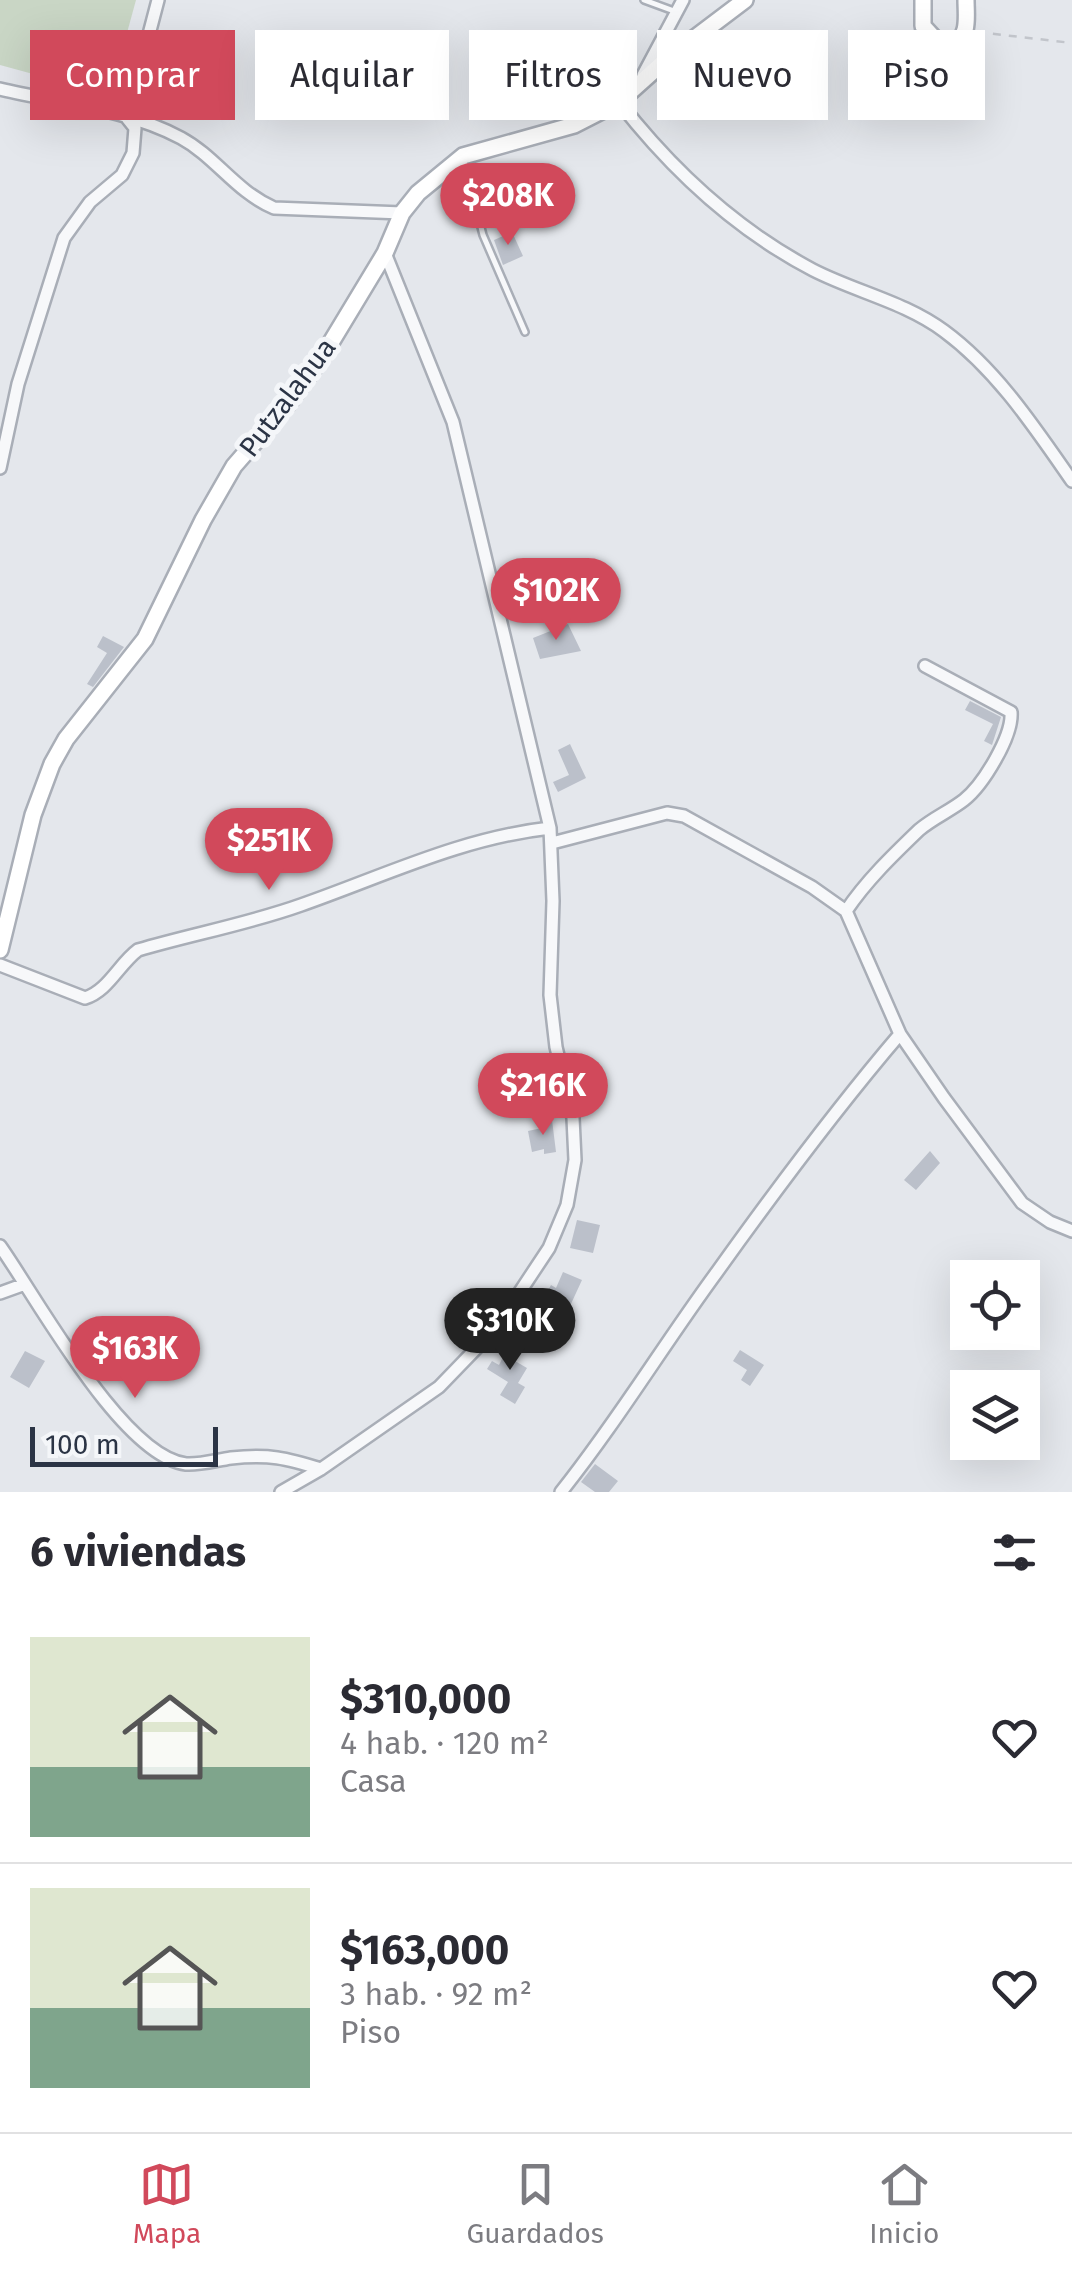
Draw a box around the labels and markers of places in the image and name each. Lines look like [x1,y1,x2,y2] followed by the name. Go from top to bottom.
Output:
[438,163,578,248] pin: $208K
[486,558,626,643] pin: $102K
[199,808,339,893] pin: $251K
[473,1053,613,1138] pin: $216K
[440,1288,580,1373] pin: $310K
[65,1316,205,1401] pin: $163K

